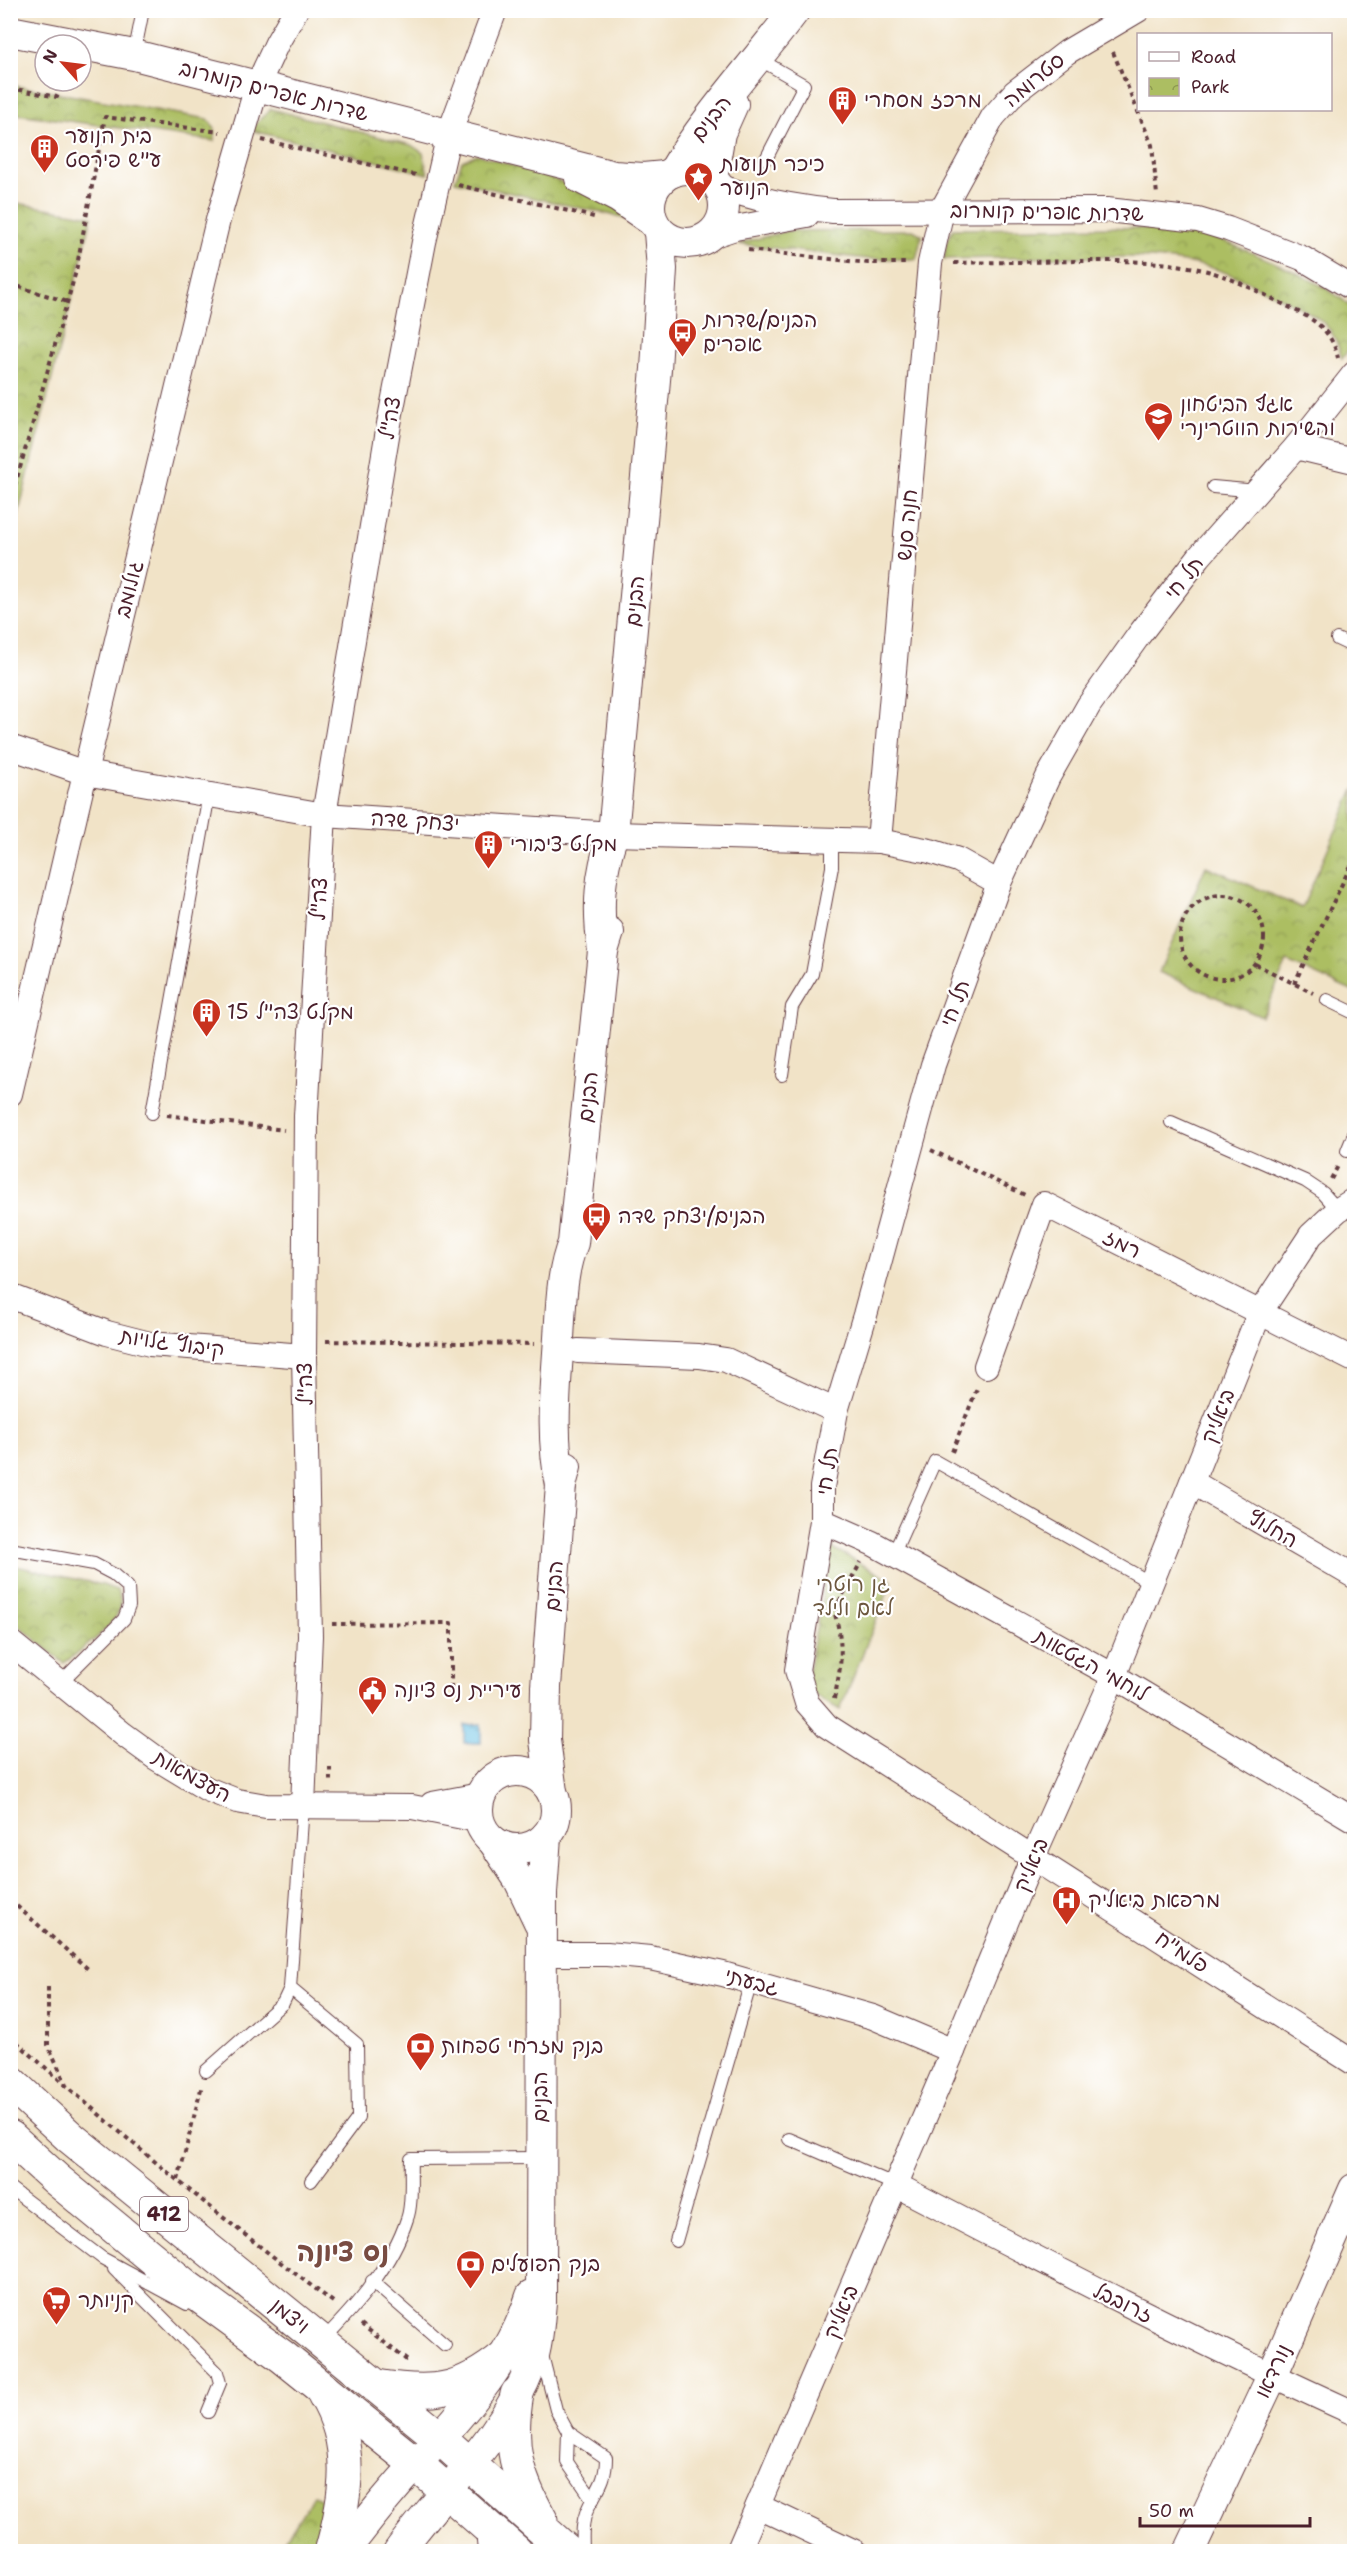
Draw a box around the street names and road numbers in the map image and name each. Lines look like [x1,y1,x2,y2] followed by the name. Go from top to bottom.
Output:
[997,46,1071,114] street label: סטרומה
[177,54,371,128] street label: שדרות אפרים קומרוב
[684,89,738,147] street label: הבנים
[950,196,1144,228] street label: שדרות אפרים קומרוב
[372,394,408,442] street label: צה"ל
[890,488,924,562] street label: חנה סנש
[1158,550,1210,606] street label: תל חי
[108,558,150,620] street label: גולומב
[619,574,651,628] street label: הבנים
[370,804,460,838] street label: יצחק שדה
[304,877,334,921] street label: צה"ל
[934,976,976,1030] street label: תל חי
[571,1070,605,1124] street label: הבנים
[1098,1223,1146,1265] street label: רמז
[116,1322,226,1364] street label: קיבוץ גלויות
[291,1362,319,1406] street label: צה"ל
[1194,1384,1242,1448] street label: ביאליק
[810,1445,844,1497] street label: תל חי
[1243,1504,1303,1554] street label: החלוץ
[538,1559,570,1613] street label: הבנים
[1027,1621,1154,1708] street label: לוחמי הגטאות
[146,1742,236,1809] street label: העצמאות
[1007,1833,1055,1897] street label: ביאליק
[1150,1924,1214,1980] street label: פלמ"ח
[722,1961,782,2003] street label: גבעתי
[526,2071,554,2123] street label: הבנים
[140,2197,188,2231] road number: 412
[1088,2277,1158,2329] street label: זרובבל
[817,2280,865,2344] street label: ביאליק
[265,2292,315,2340] street label: ויצמן
[1248,2339,1298,2403] street label: נורדאו

